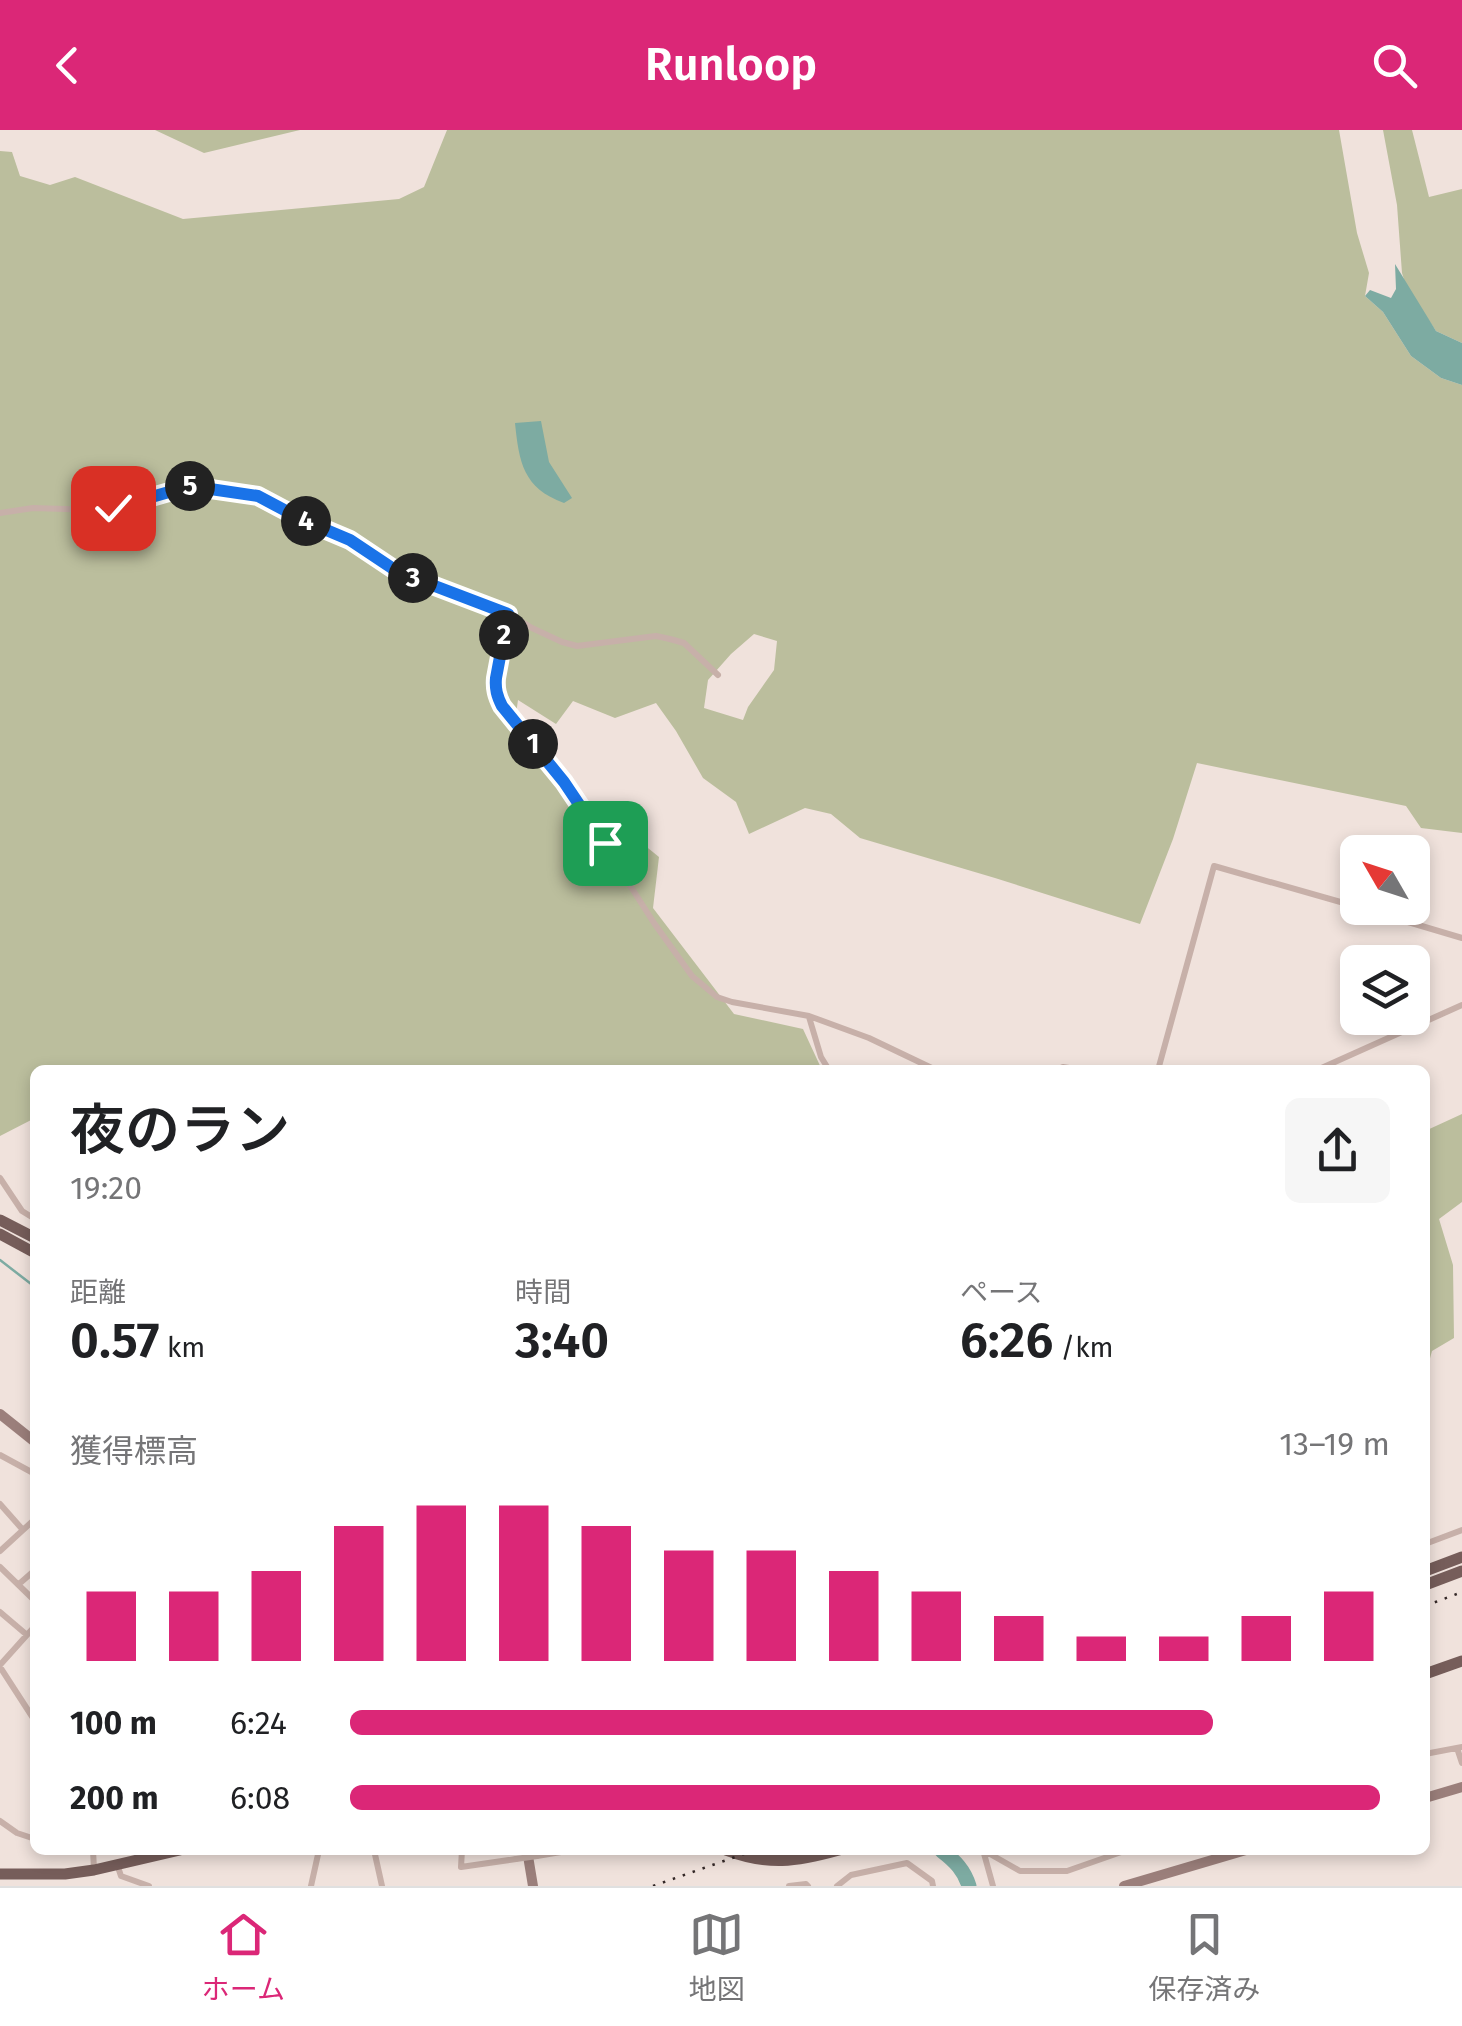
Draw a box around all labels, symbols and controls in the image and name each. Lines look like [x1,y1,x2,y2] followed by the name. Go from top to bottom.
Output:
[40,38,95,93] icon: back
[645,38,817,92] text: Runloop
[1367,38,1422,93] icon: search
[165,461,215,511] pin: 5
[71,466,156,551] pin
[182,469,198,502] text: 5
[86,481,141,536] icon: check
[281,496,331,546] pin: 4
[298,504,314,537] text: 4
[388,553,438,603] pin: 3
[406,561,420,594] text: 3
[479,610,529,660] pin: 2
[497,618,511,651] text: 2
[508,719,558,769] pin: 1
[527,727,540,760] text: 1
[563,801,648,886] pin
[578,816,633,871] icon: arrive
[1340,835,1430,925] north arrow
[1340,835,1430,1035] map controls
[1340,945,1430,1035] button: layers
[70,1098,290,1164] text: 夜のラン
[1285,1098,1390,1203] button: share
[70,1169,142,1207] text: 19:20
[70,1276,126,1309] text: 距離
[515,1276,571,1309] text: 時間
[960,1276,1043,1309] text: ペース
[70,1310,160,1370] text: 0.57
[515,1310,609,1370] text: 3:40
[960,1310,1053,1370] text: 6:26
[160,1331,205,1364] text: km
[1053,1331,1114,1364] text: /km
[1279,1425,1390,1463] text: 13–19 m
[70,1432,198,1470] text: 獲得標高
[70,1704,157,1742] text: 100 m
[230,1704,287,1742] text: 6:24
[70,1779,159,1817] text: 200 m
[230,1779,290,1817] text: 6:08
[202,1907,285,2007] tab: ホーム
[689,1907,745,2007] tab: 地図
[1148,1907,1260,2007] tab: 保存済み

